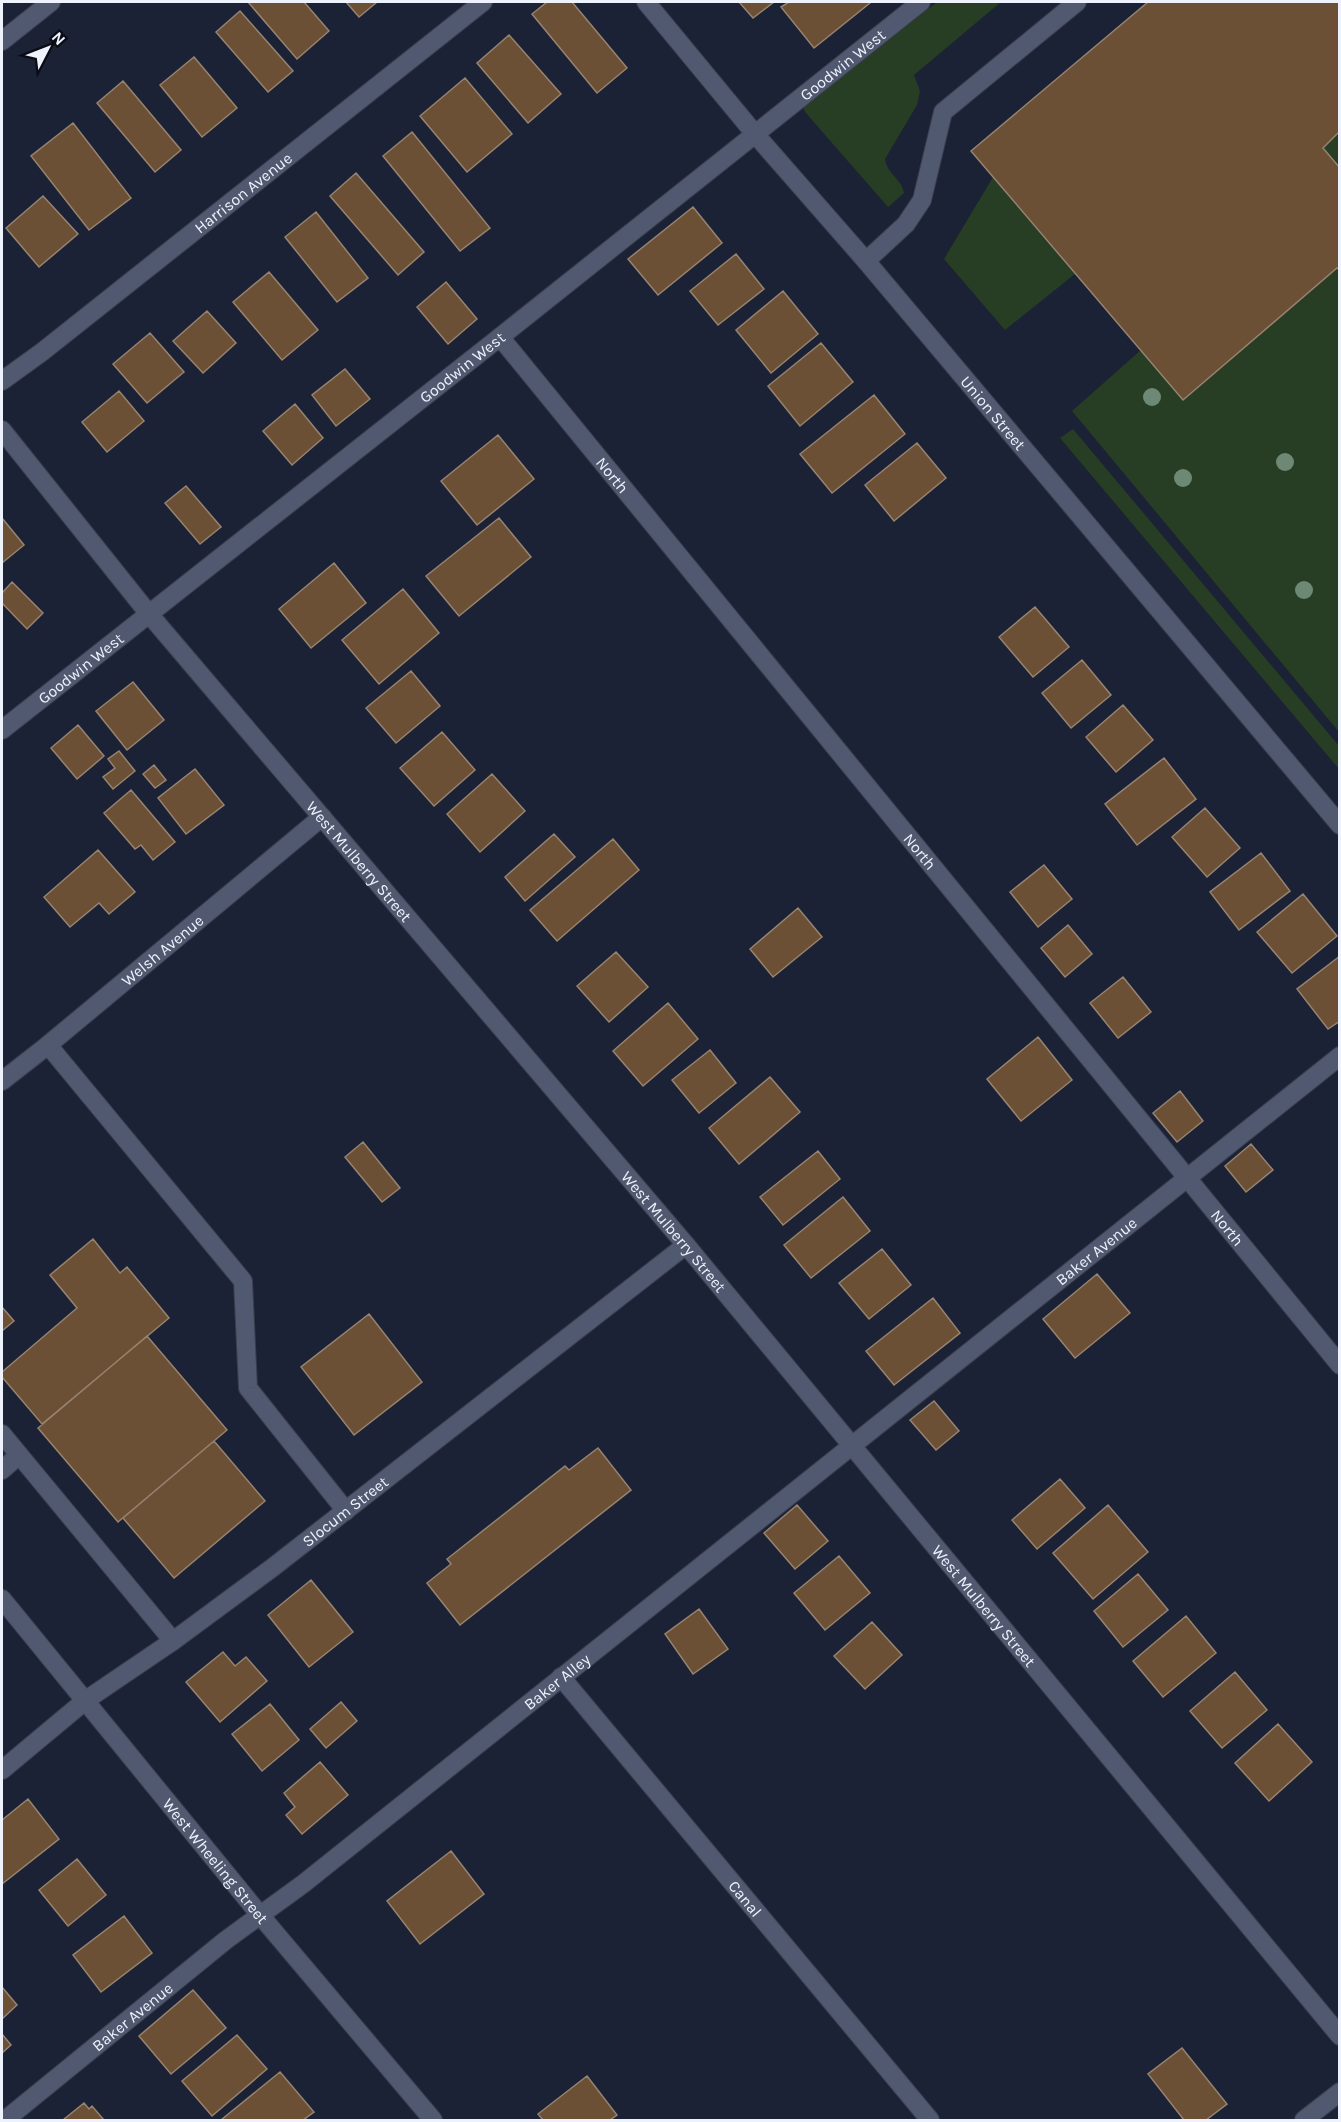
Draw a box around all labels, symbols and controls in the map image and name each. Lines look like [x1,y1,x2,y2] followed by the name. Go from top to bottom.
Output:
[18,18,78,78] north arrow
[796,25,889,105] street label: Goodwin West
[48,28,70,49] text: N
[191,148,296,237] street label: Harrison Avenue
[416,328,509,407] street label: Goodwin West
[957,372,1030,454] street label: Union Street
[592,453,633,497] street label: North
[34,629,127,708] street label: Goodwin West
[302,797,416,926] street label: West Mulberry Street
[899,830,940,873] street label: North
[118,911,207,990] street label: Welsh Avenue
[617,1167,730,1296] street label: West Mulberry Street
[1207,1206,1248,1250] street label: North
[1052,1213,1141,1289] street label: Baker Avenue
[299,1472,392,1551] street label: Slocum Street
[928,1541,1040,1671] street label: West Mulberry Street
[520,1649,595,1714] street label: Baker Alley
[159,1795,272,1928] street label: West Wheeling Street
[724,1877,766,1921] street label: Canal
[88,1978,177,2055] street label: Baker Avenue

